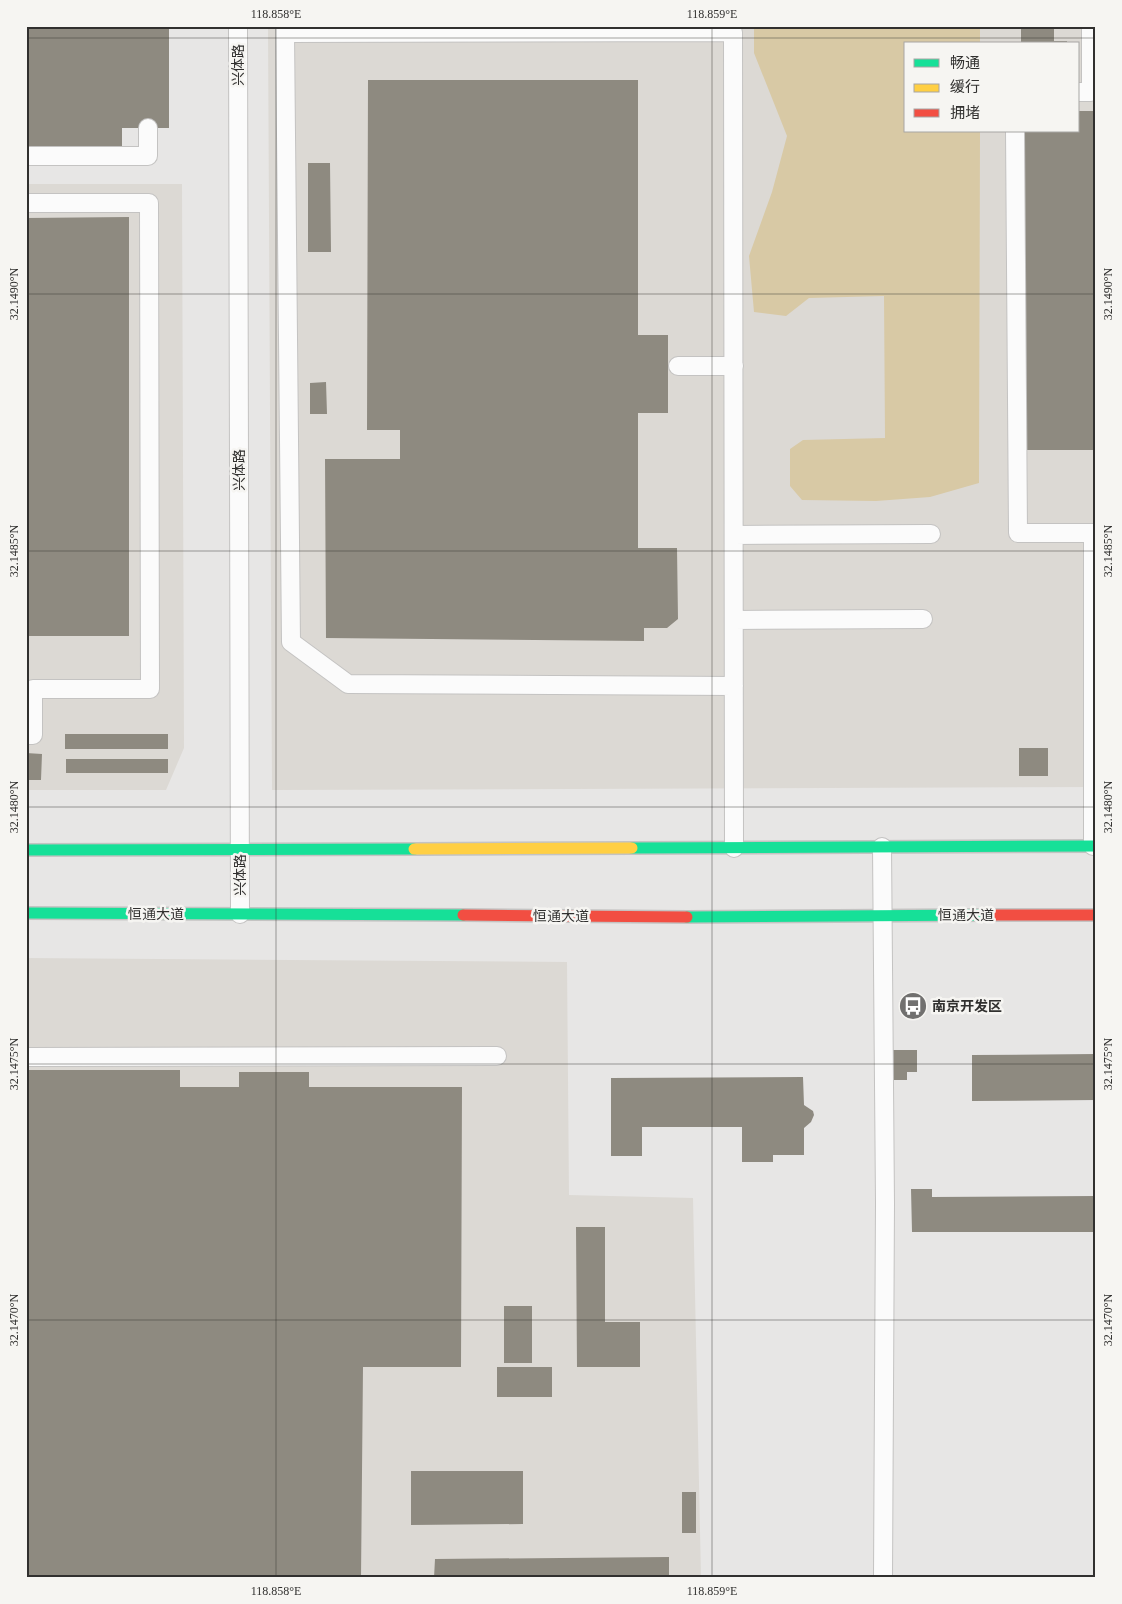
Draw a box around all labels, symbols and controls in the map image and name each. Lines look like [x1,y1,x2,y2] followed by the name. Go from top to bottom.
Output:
[251,7,301,21] text: 118.858°E
[687,7,737,21] text: 118.859°E
[904,42,1080,132] legend
[231,44,246,86] street label: 兴体路
[950,55,980,71] text: 畅通
[950,79,980,95] text: 缓行
[950,105,980,121] text: 拥堵
[7,267,21,320] text: 32.1490°N
[1101,267,1115,320] text: 32.1490°N
[232,449,247,491] street label: 兴体路
[7,524,21,577] text: 32.1485°N
[1101,524,1115,577] text: 32.1485°N
[7,780,21,833] text: 32.1480°N
[1101,780,1115,833] text: 32.1480°N
[233,854,248,896] street label: 兴体路
[128,907,184,922] street label: 恒通大道
[938,908,994,923] street label: 恒通大道
[533,909,589,924] street label: 恒通大道
[898,991,928,1021] bus stop icon: 南京开发区
[932,998,1002,1014] place label: 南京开发区
[7,1037,21,1090] text: 32.1475°N
[1101,1037,1115,1090] text: 32.1475°N
[7,1293,21,1346] text: 32.1470°N
[1101,1293,1115,1346] text: 32.1470°N
[251,1584,301,1598] text: 118.858°E
[687,1584,737,1598] text: 118.859°E

